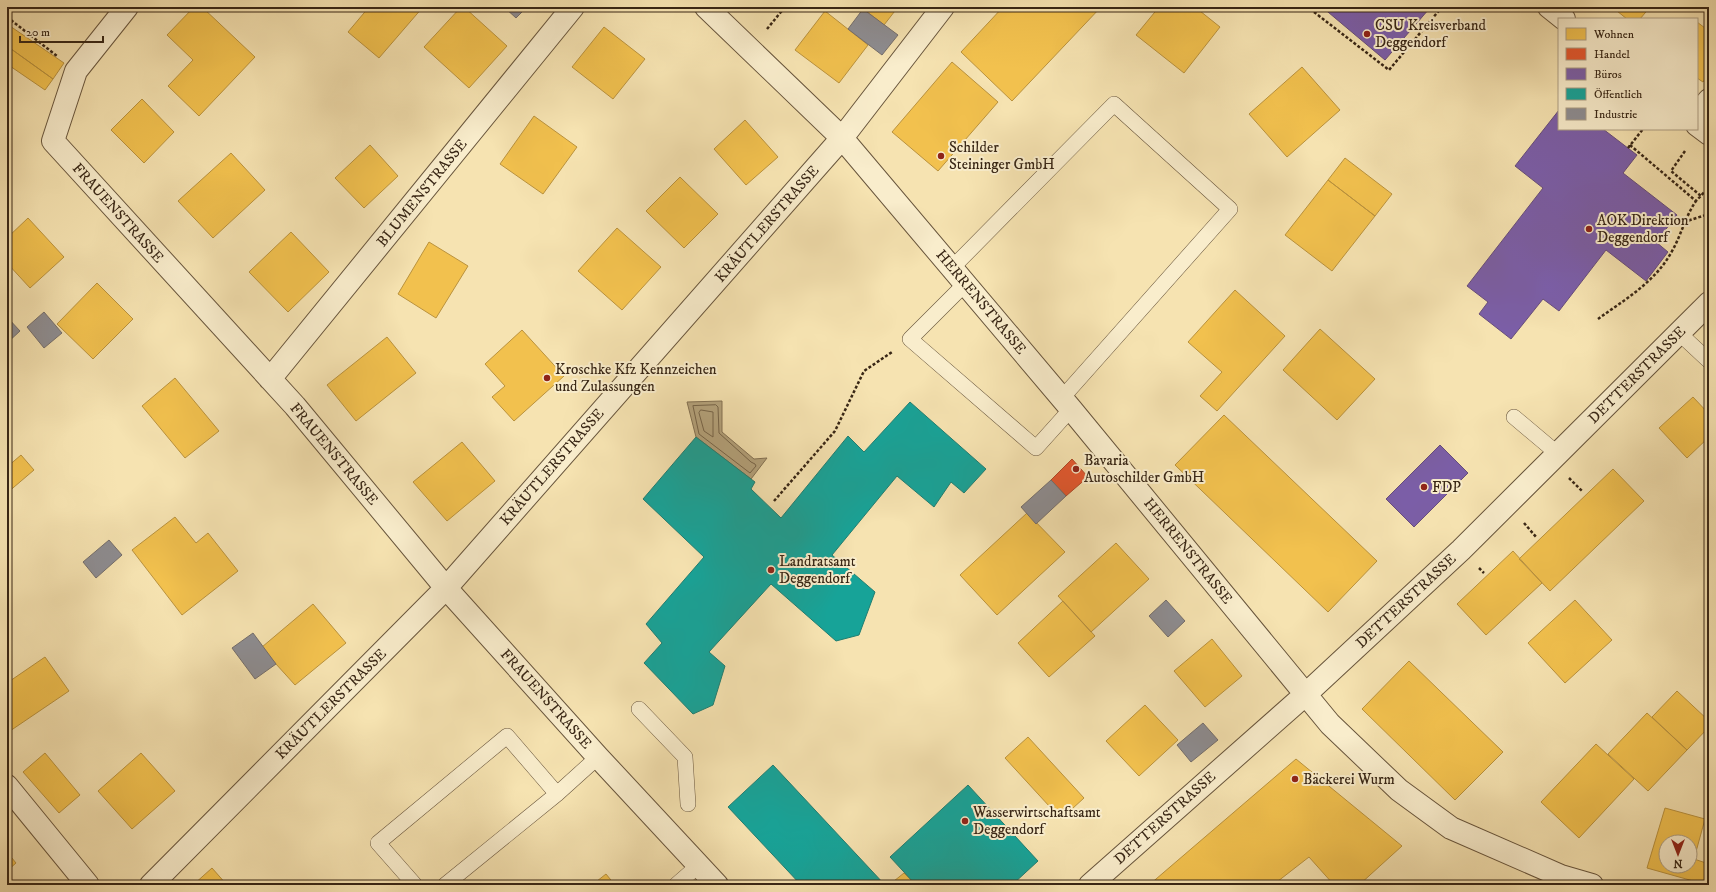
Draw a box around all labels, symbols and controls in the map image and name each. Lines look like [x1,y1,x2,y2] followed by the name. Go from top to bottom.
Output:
[1375,16,1486,52] place label: CSU Kreisverband Deggendorf
[20,18,103,44] scale bar
[1558,18,1698,130] legend
[26,25,50,40] text: 20 m
[1593,27,1635,42] text: Wohnen
[1362,29,1372,39] marker: CSU Kreisverband Deggendorf
[1594,47,1630,62] text: Handel
[1594,67,1622,82] text: Büros
[1594,87,1643,102] text: Öffentlich
[1594,107,1637,122] text: Industrie
[373,135,472,251] street label: BLUMENSTRASSE
[949,138,1055,174] place label: Schilder Steininger GmbH
[936,151,946,161] marker: Schilder Steininger GmbH
[68,159,168,267] street label: FRAUENSTRASSE
[711,161,823,287] street label: KRÄUTLERSTRASSE
[1597,211,1689,247] place label: AOK Direktion Deggendorf
[1584,224,1594,234] marker: AOK Direktion Deggendorf
[932,246,1031,359] street label: HERRENSTRASSE
[1584,322,1690,428] street label: DETTERSTRASSE
[555,360,717,396] place label: Kroschke Kfz Kennzeichen und Zulassungen
[542,373,552,383] marker: Kroschke Kfz Kennzeichen und Zulassungen
[286,399,383,509] street label: FRAUENSTRASSE
[496,404,608,530] street label: KRÄUTLERSTRASSE
[1084,451,1204,487] place label: Bavaria Autoschilder GmbH
[1071,464,1081,474] marker: Bavaria Autoschilder GmbH
[1432,478,1461,497] place label: FDP
[1419,482,1429,492] marker: FDP
[1139,494,1237,608] street label: HERRENSTRASSE
[1352,549,1460,652] street label: DETTERSTRASSE
[779,552,856,588] place label: Landratsamt Deggendorf
[766,565,776,575] marker: Landratsamt Deggendorf
[272,644,391,763] street label: KRÄUTLERSTRASSE
[496,645,596,753] street label: FRAUENSTRASSE
[1110,767,1220,869] street label: DETTERSTRASSE
[1303,770,1395,789] place label: Bäckerei Wurm
[1290,774,1300,784] marker: Bäckerei Wurm
[972,803,1101,839] place label: Wasserwirtschaftsamt Deggendorf
[960,816,970,826] marker: Wasserwirtschaftsamt Deggendorf
[1658,834,1698,874] north arrow
[1673,856,1683,870] text: N

